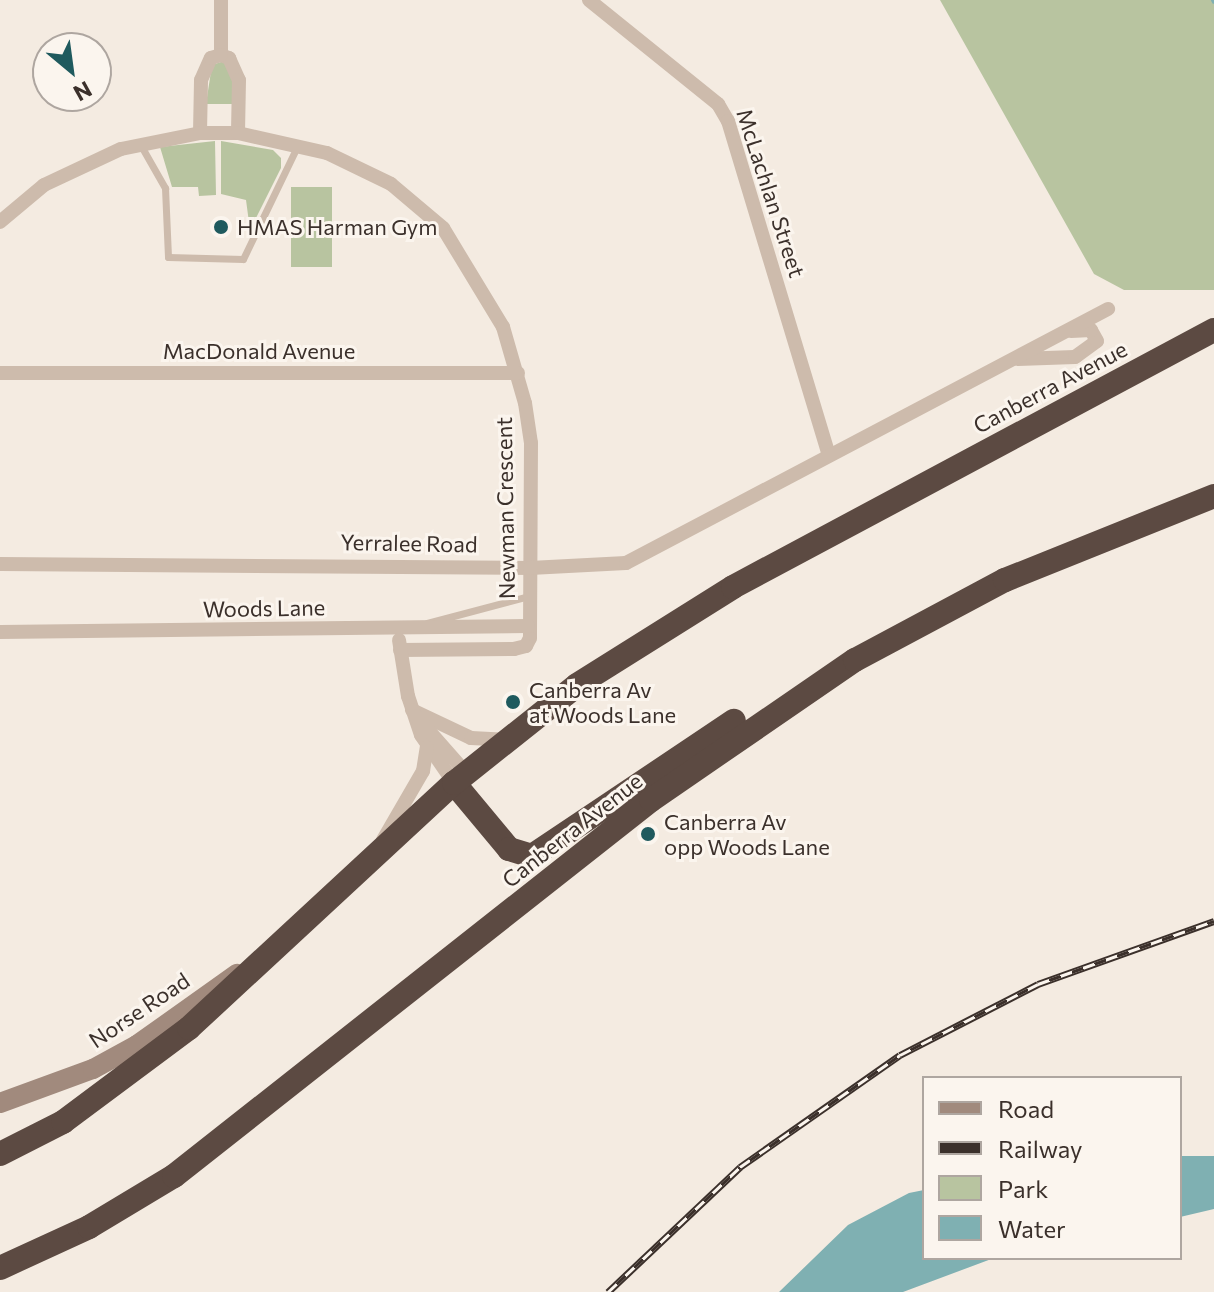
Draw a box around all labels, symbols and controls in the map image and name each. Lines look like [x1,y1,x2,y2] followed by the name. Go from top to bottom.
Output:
[32,32,112,112] north arrow
[69,76,97,107] text: N
[731,105,811,281] street label: McLachlan Street
[237,214,437,240] place label: HMAS Harman Gym
[212,218,230,236] marker: HMAS Harman Gym
[969,335,1131,439] street label: Canberra Avenue
[163,338,355,364] street label: MacDonald Avenue
[490,417,520,599] street label: Newman Crescent
[340,529,478,557] street label: Yerralee Road
[203,594,325,622] street label: Woods Lane
[529,676,676,728] place label: Canberra Av at Woods Lane
[504,693,522,711] marker: Canberra Av at Woods Lane
[497,767,647,893] street label: Canberra Avenue
[664,808,830,860] place label: Canberra Av opp Woods Lane
[639,825,657,843] marker: Canberra Av opp Woods Lane
[84,967,194,1053] street label: Norse Road
[922,1076,1182,1260] legend
[998,1094,1054,1123] text: Road
[998,1134,1083,1163] text: Railway
[998,1174,1048,1203] text: Park
[998,1214,1066,1243] text: Water

